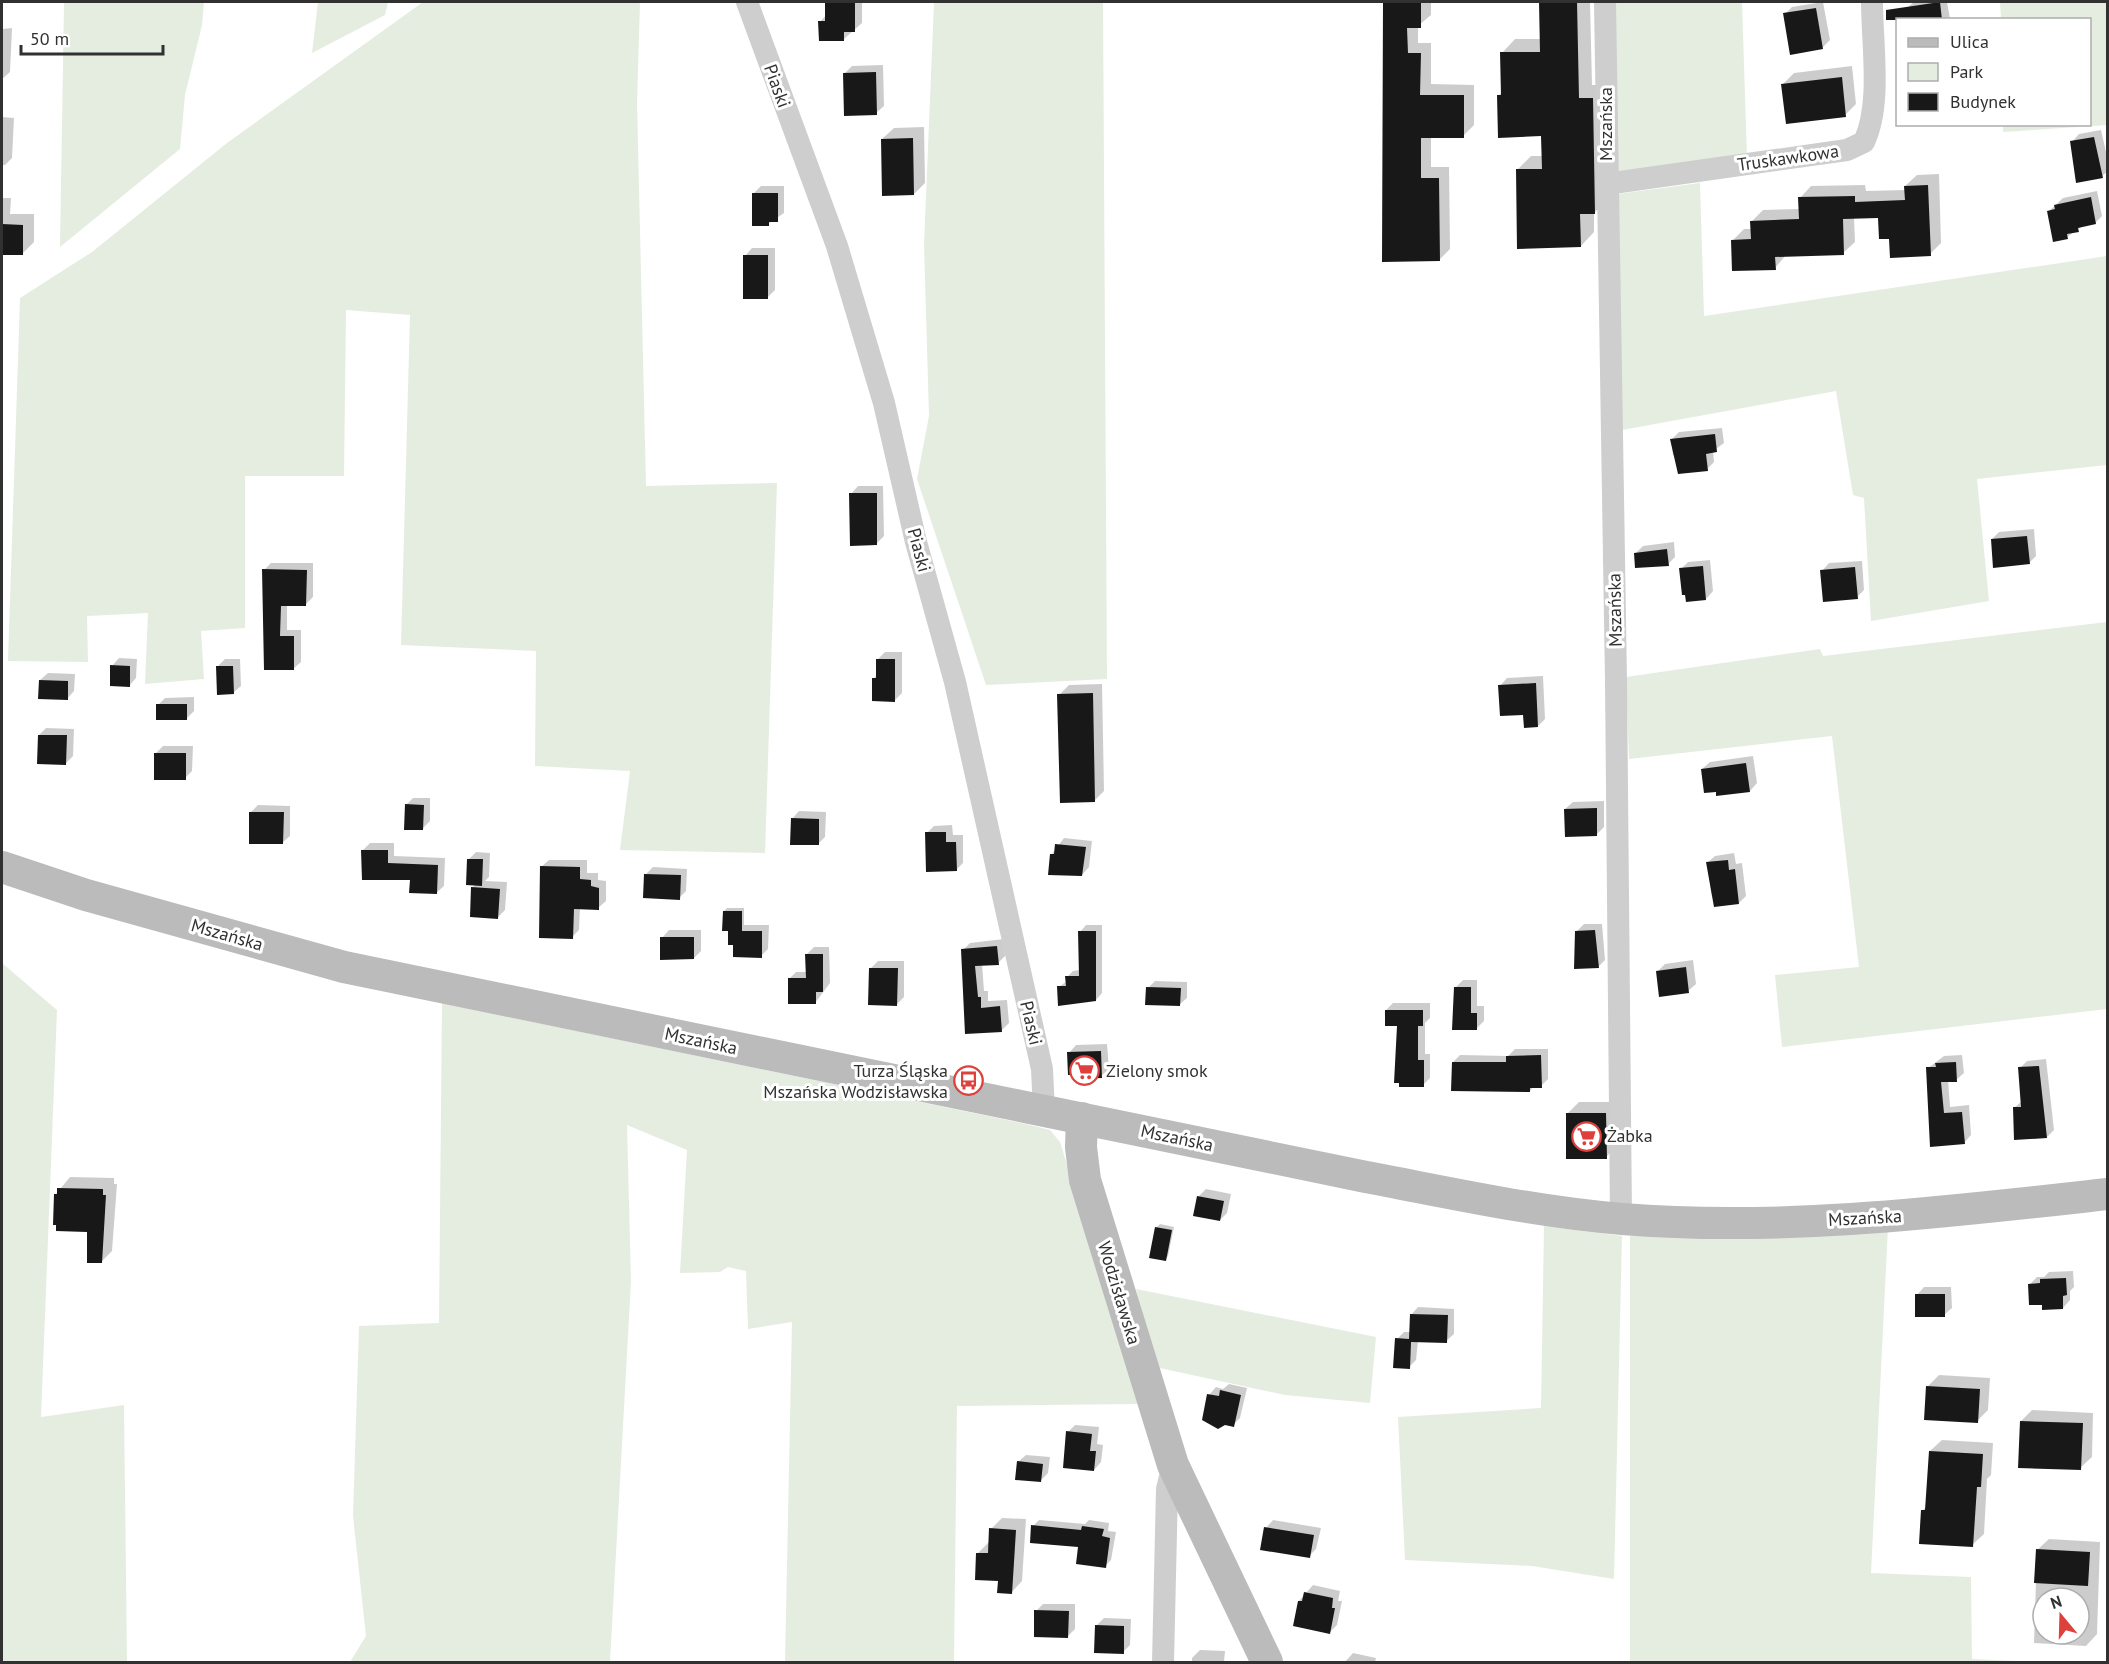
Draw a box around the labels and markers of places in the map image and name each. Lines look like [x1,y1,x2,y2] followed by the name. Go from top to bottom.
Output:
[1069,1055,1101,1087] supermarket icon: Zielony smok
[763,1059,948,1103] place label: Turza Śląska Mszańska Wodzisławska
[1106,1059,1208,1082] place label: Zielony smok
[953,1065,985,1097] bus stop icon: Turza Śląska Mszańska Wodzisławska
[1570,1120,1602,1152] supermarket icon: Żabka
[1607,1124,1653,1147] place label: Żabka

